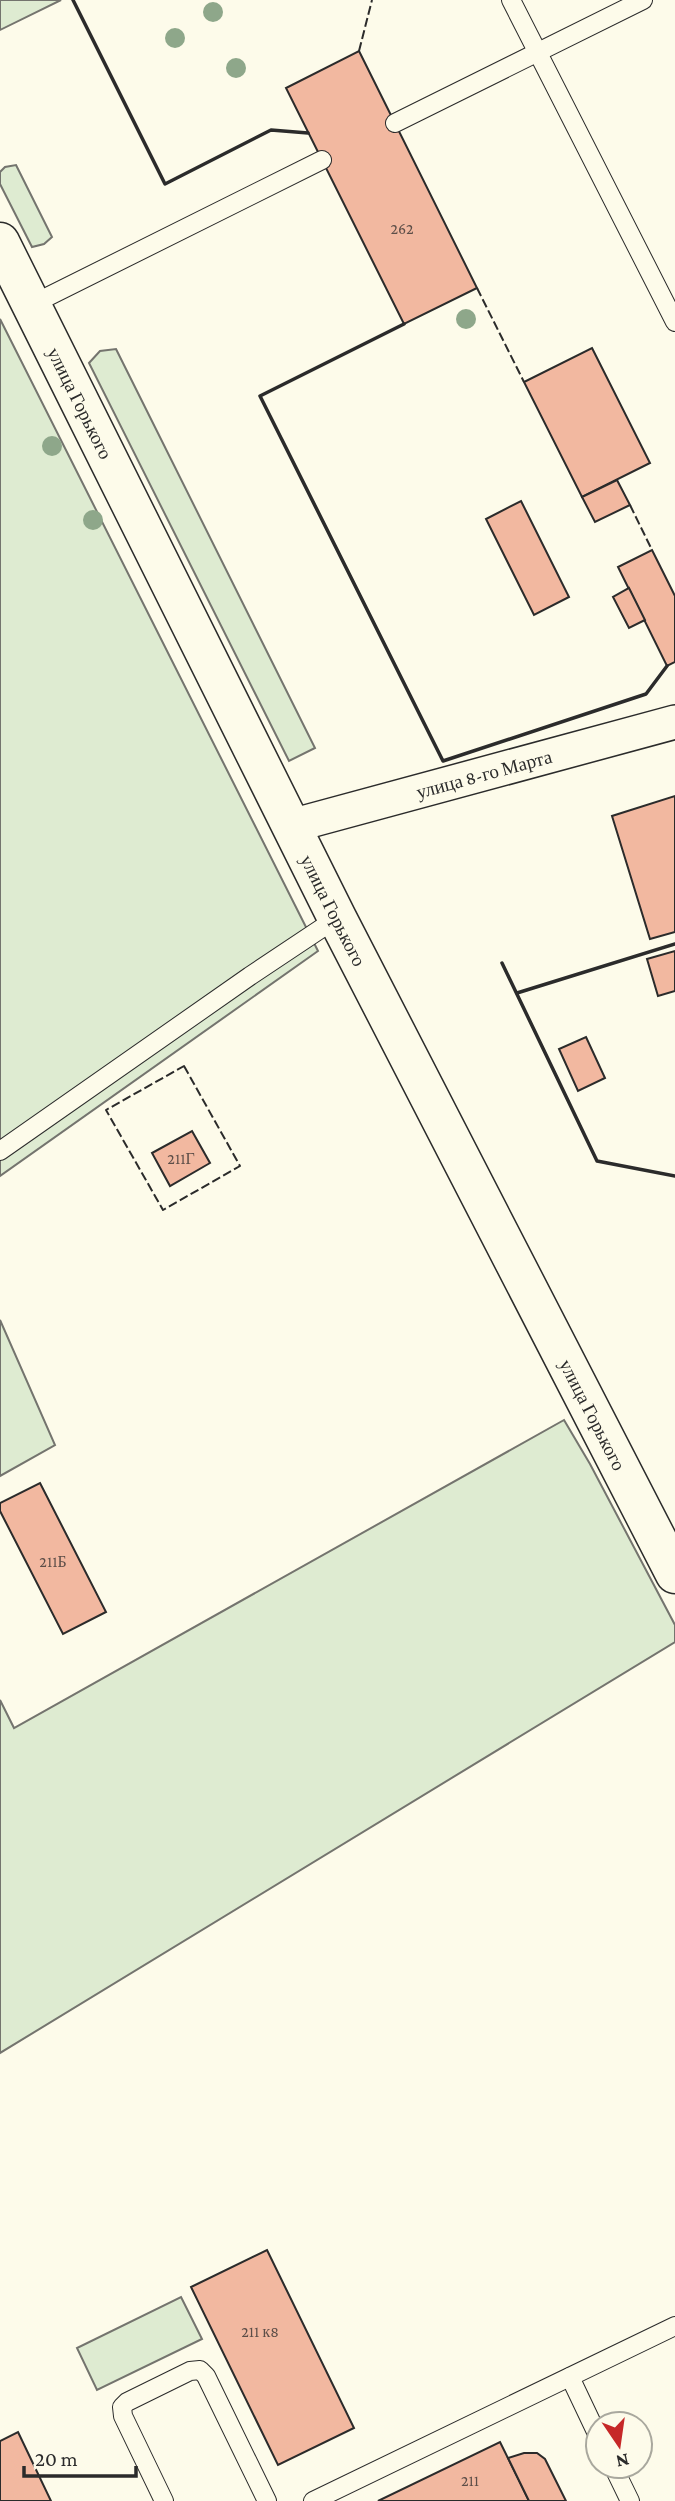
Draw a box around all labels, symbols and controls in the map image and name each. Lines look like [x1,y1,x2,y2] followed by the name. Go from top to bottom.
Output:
[390,220,414,237] house number: 262
[44,344,117,462] street label: улица Горького
[414,745,555,802] street label: улица 8-го Марта
[297,851,370,970] street label: улица Горького
[167,1150,195,1167] house number: 211Г
[556,1356,630,1474] street label: улица Горького
[39,1553,67,1570] house number: 211Б
[241,2323,279,2340] house number: 211 к8
[584,2410,654,2480] north arrow
[24,2434,136,2478] scale bar
[35,2447,78,2471] text: 20 m
[614,2449,631,2473] text: N
[461,2472,479,2489] house number: 211

